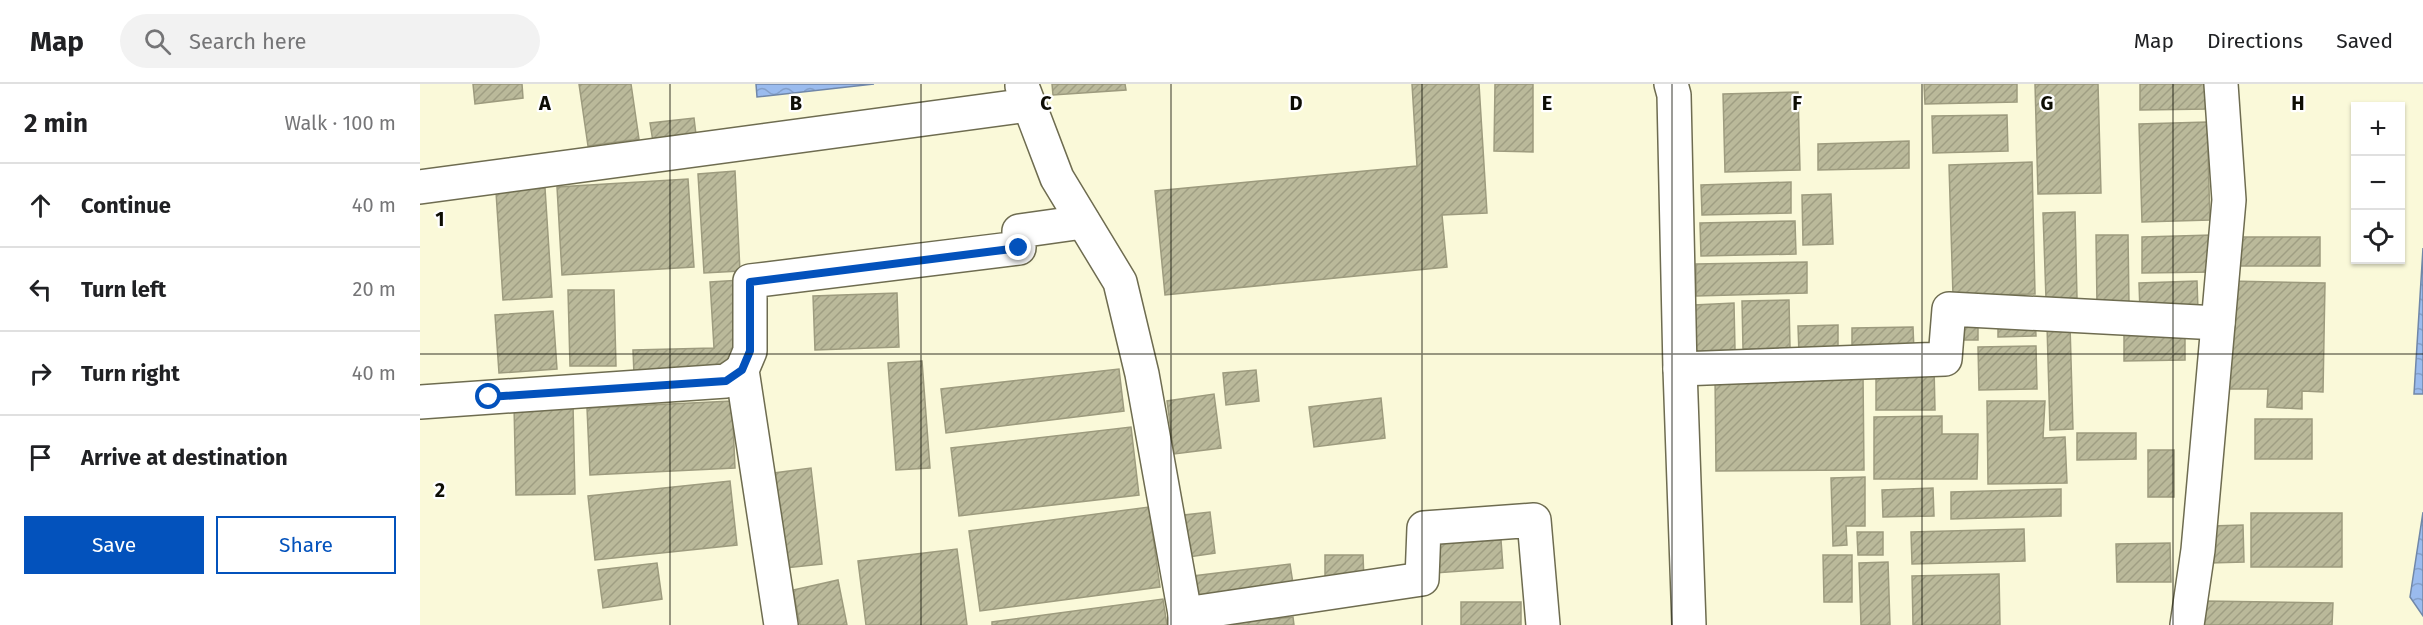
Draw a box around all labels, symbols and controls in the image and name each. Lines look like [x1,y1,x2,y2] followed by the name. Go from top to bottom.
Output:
[120,14,540,68] search box
[30,25,84,58] text: Map
[141,25,174,58] icon: search
[189,28,307,55] text: Search here
[2134,28,2174,54] text: Map
[2207,28,2303,54] text: Directions
[2336,28,2393,54] text: Saved
[538,91,552,115] text: A
[790,91,802,115] text: B
[1040,91,1052,115] text: C
[1289,91,1303,115] text: D
[1542,91,1552,115] text: E
[1792,91,1802,115] text: F
[2041,91,2053,115] text: G
[2291,91,2305,115] text: H
[2351,102,2405,264] map controls
[2351,102,2405,156] button: +
[24,108,88,139] text: 2 min
[284,111,396,135] text: Walk · 100 m
[2351,156,2405,210] button: −
[24,189,57,222] icon: ahead
[81,192,171,219] text: Continue
[352,193,396,217] text: 40 m
[435,207,445,231] text: 1
[2351,210,2405,264] button: locate
[1005,234,1031,260] route end
[24,273,57,306] icon: left
[81,276,166,303] text: Turn left
[353,277,396,301] text: 20 m
[24,357,57,390] icon: right
[81,360,180,387] text: Turn right
[352,361,396,385] text: 40 m
[475,383,501,409] route start
[24,441,57,474] icon: arrive
[81,444,288,471] text: Arrive at destination
[435,478,445,502] text: 2
[24,516,204,574] button: Save
[216,516,396,574] button: Share

